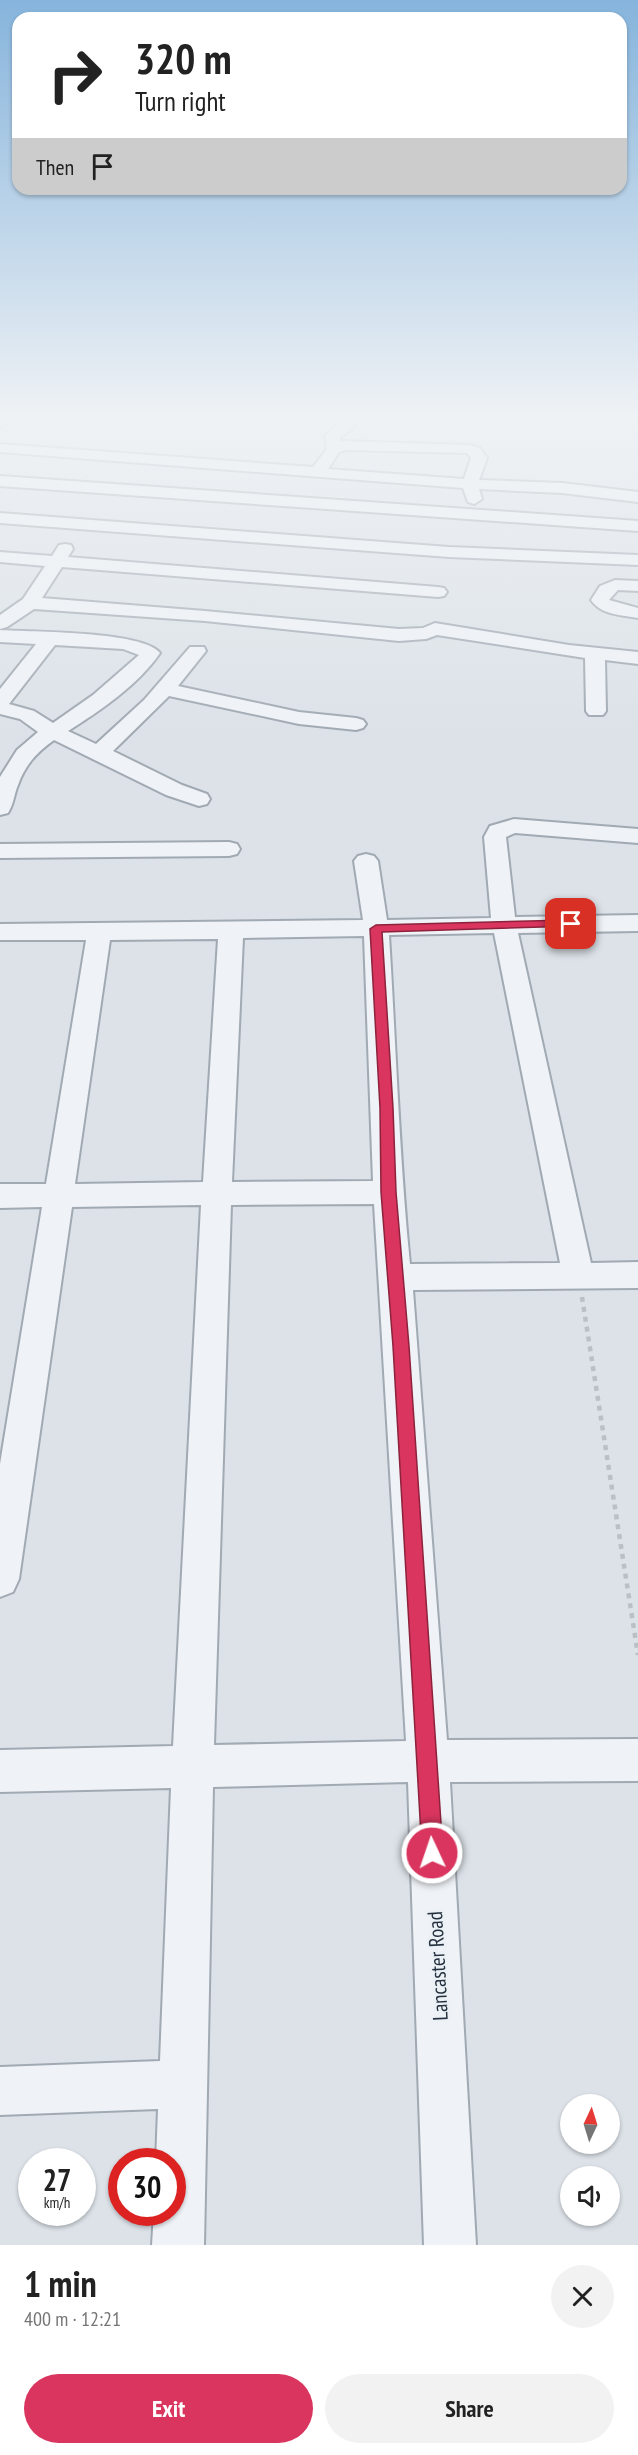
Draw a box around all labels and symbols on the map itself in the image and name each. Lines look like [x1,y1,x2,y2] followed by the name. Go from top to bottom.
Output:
[545,898,596,949] pin
[400,1821,464,1885] position arrow
[421,1911,454,2021] street label: Lancaster Road
[560,2094,620,2154] north arrow
[108,2148,186,2226] speed limit sign: 30

